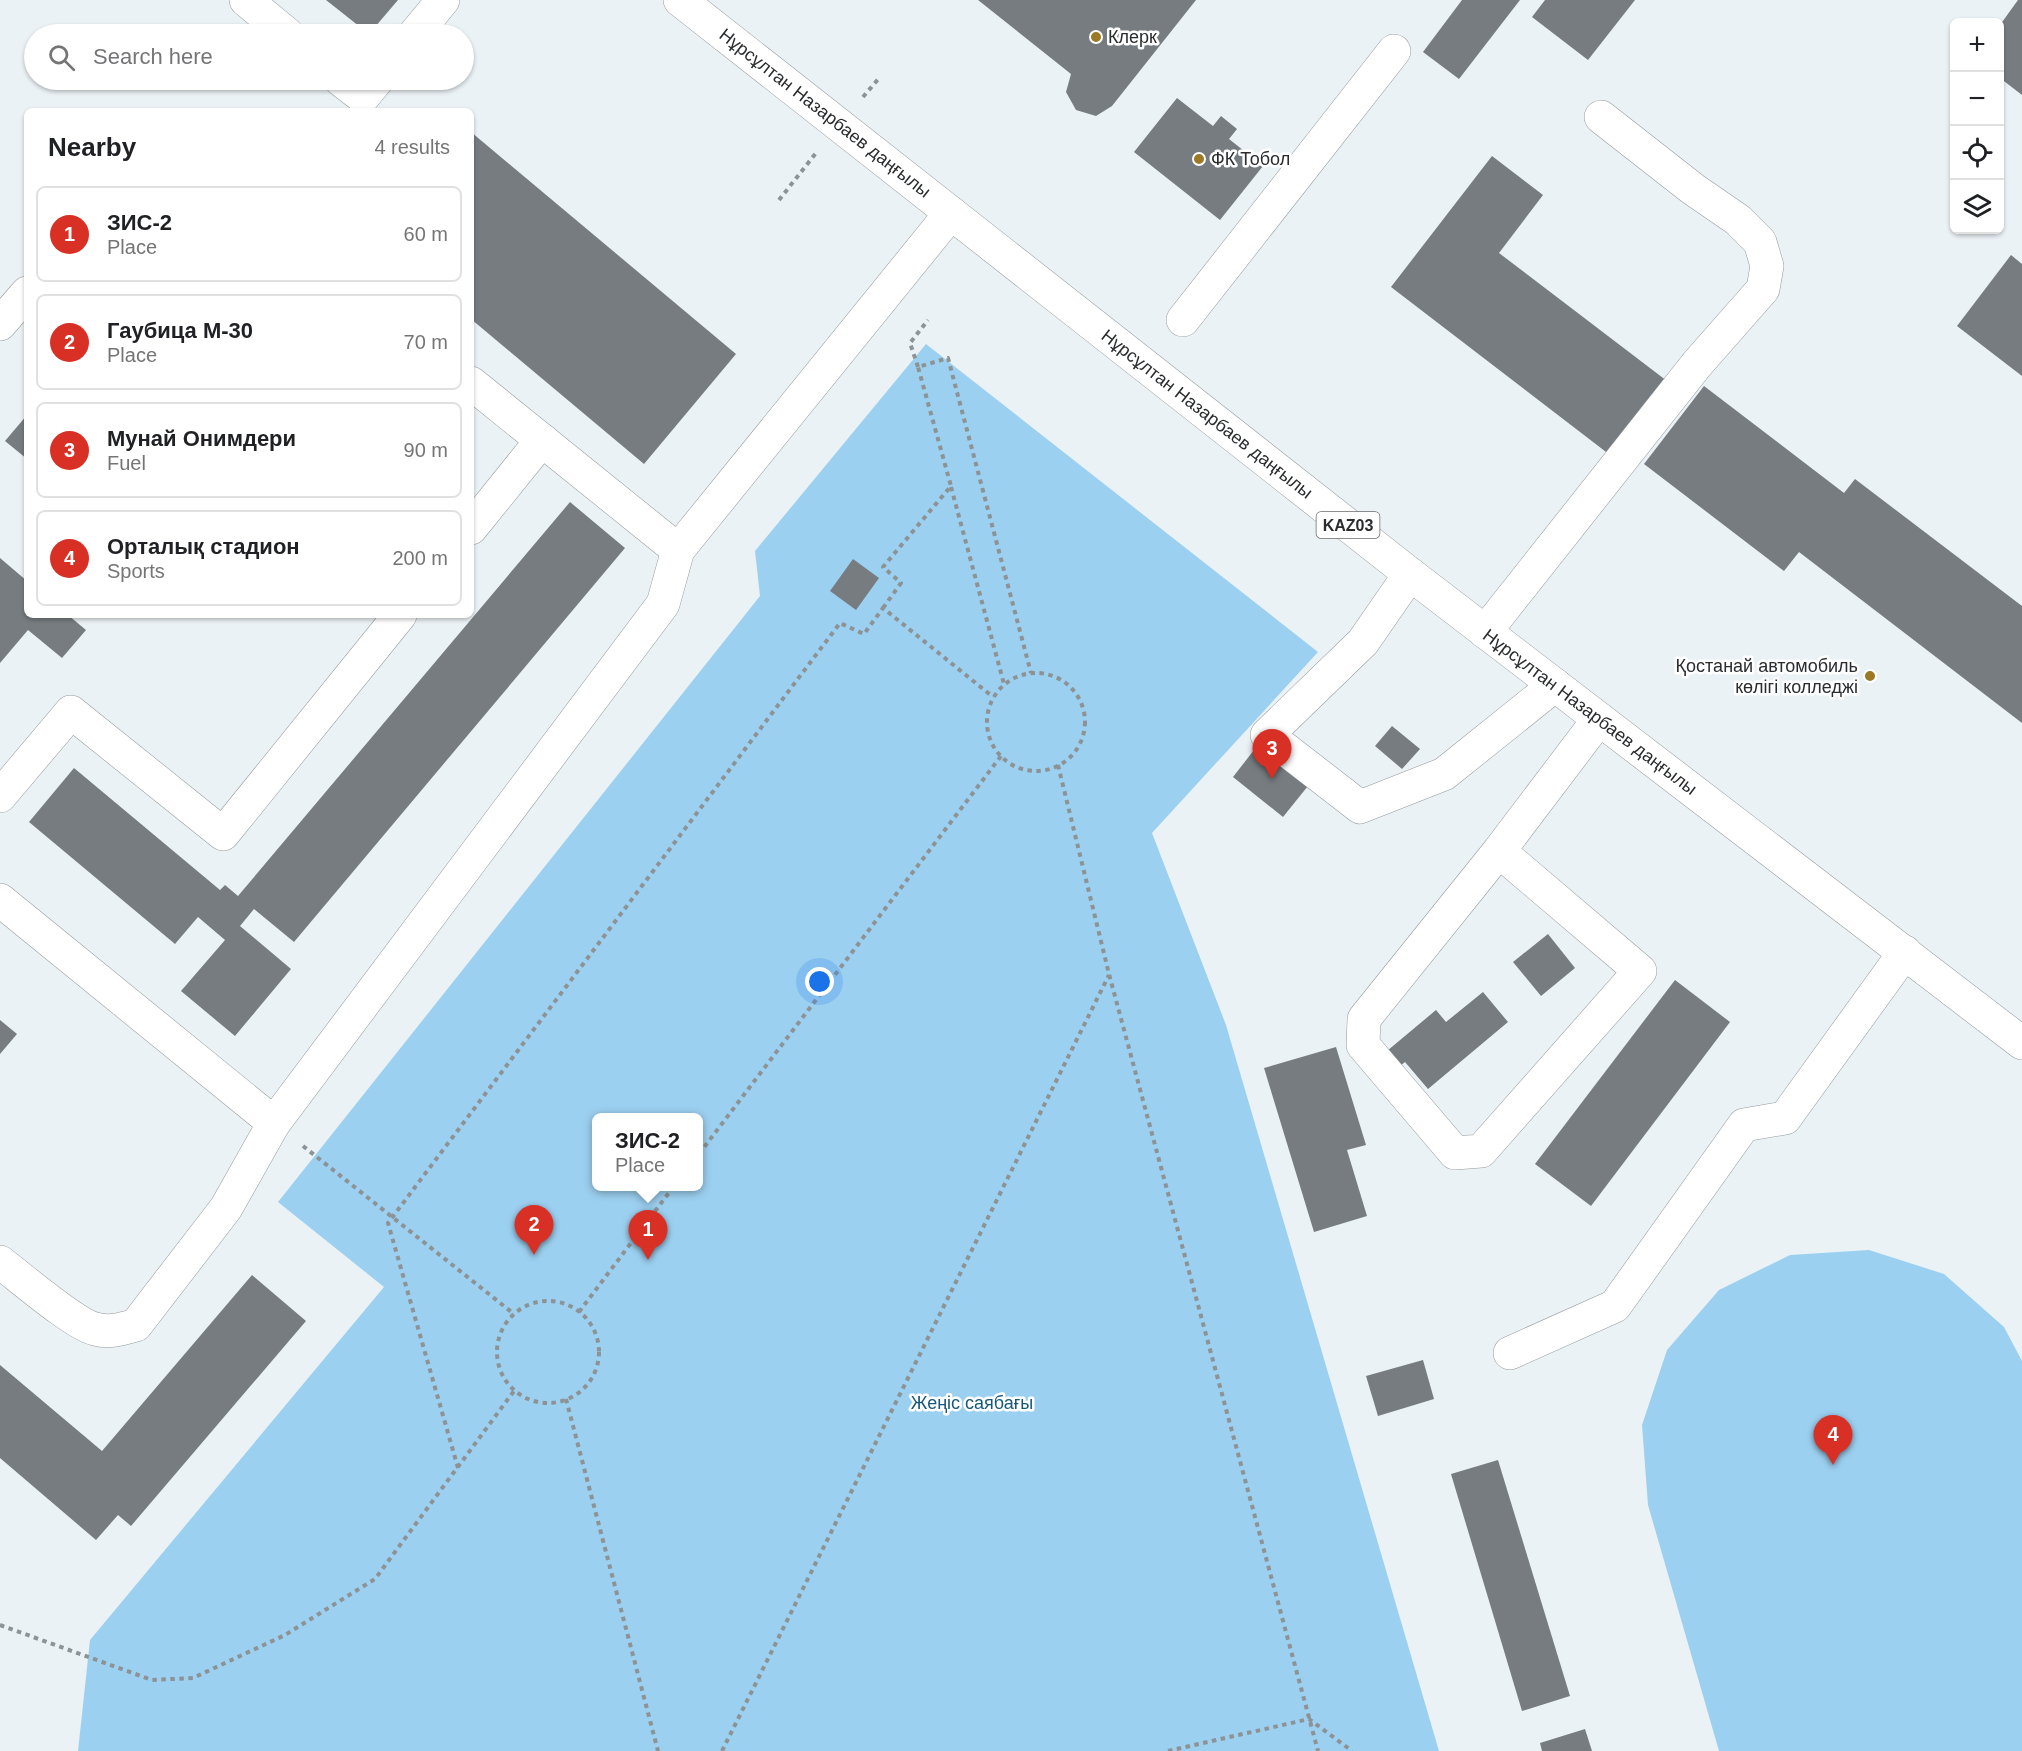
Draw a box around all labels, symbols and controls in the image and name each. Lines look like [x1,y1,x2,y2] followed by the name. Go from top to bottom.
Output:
[1950,18,2004,234] map controls
[1950,18,2004,72] button: +
[24,24,474,90] search box
[715,24,935,202] street label: Нұрсұлтан Назарбаев даңғылы
[1108,27,1157,47] place label: Клерк
[1089,30,1103,44] marker: Клерк
[45,41,78,74] icon: search
[93,44,213,69] text: Search here
[1950,72,2004,126] button: −
[1950,126,2004,180] button: locate
[48,132,136,162] text: Nearby
[374,136,450,158] text: 4 results
[1211,149,1290,169] place label: ФК Тобол
[1192,152,1206,166] marker: ФК Тобол
[1950,180,2004,234] button: layers
[107,210,172,235] text: ЗИС-2
[64,223,75,245] text: 1
[404,223,448,245] text: 60 m
[107,236,157,258] text: Place
[107,318,253,343] text: Гаубица М-30
[1097,325,1317,503] street label: Нұрсұлтан Назарбаев даңғылы
[64,331,75,353] text: 2
[404,331,448,353] text: 70 m
[107,344,157,366] text: Place
[107,426,296,451] text: Мунай Онимдери
[64,439,75,461] text: 3
[404,439,448,461] text: 90 m
[107,452,146,474] text: Fuel
[1316,512,1380,538] road number: KАZ03
[107,534,300,559] text: Орталық стадион
[64,547,75,569] text: 4
[392,547,448,569] text: 200 m
[107,560,165,582] text: Sports
[1479,625,1701,799] street label: Нұрсұлтан Назарбаев даңғылы
[1676,656,1858,697] place label: Қостанай автомобиль көлігі колледжі
[1863,669,1877,683] marker: Қостанай автомобиль көлігі колледжі
[1252,730,1292,779] pin: 3
[805,967,834,996] your location
[592,1113,703,1191] popup
[615,1128,680,1153] text: ЗИС-2
[615,1154,665,1176] text: Place
[514,1206,554,1255] pin: 2
[628,1210,668,1260] pin: 1
[911,1393,1033,1413] park label: Жеңіс саябағы
[1814,1416,1852,1465] pin: 4

